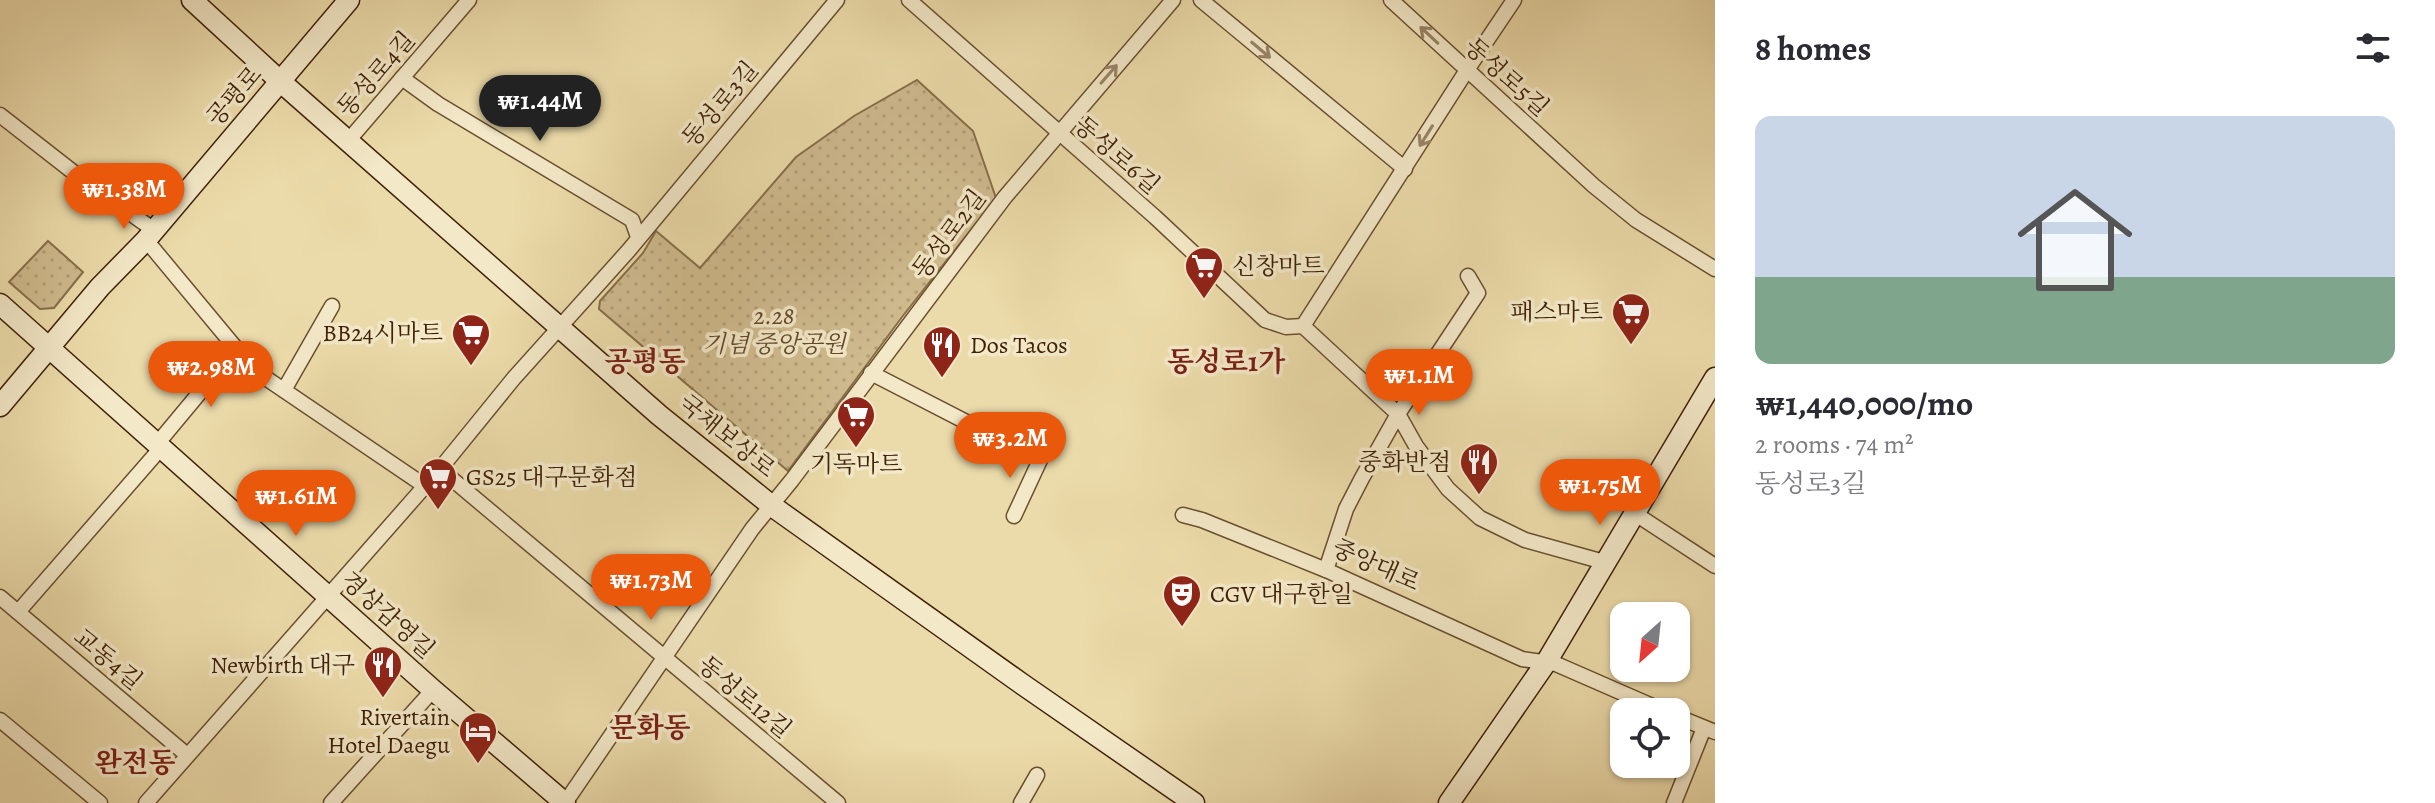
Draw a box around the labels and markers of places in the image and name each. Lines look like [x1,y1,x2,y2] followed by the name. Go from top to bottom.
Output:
[475,75,605,143] pin: ₩1.44M
[59,163,189,231] pin: ₩1.38M
[1183,245,1225,300] supermarket icon: 신창마트
[1232,250,1325,282] place label: 신창마트
[1610,291,1652,346] supermarket icon: 패스마트
[1510,296,1603,328] place label: 패스마트
[450,312,492,367] supermarket icon: BB24시마트
[323,317,443,349] place label: BB24시마트
[921,324,963,379] restaurant icon: Dos Tacos
[970,329,1068,361] place label: Dos Tacos
[146,341,276,409] pin: ₩2.98M
[1363,349,1475,417] pin: ₩1.1M
[835,394,877,449] supermarket icon: 기독마트
[954,412,1066,480] pin: ₩3.2M
[1458,441,1500,496] restaurant icon: 중화반점
[1358,446,1451,478] place label: 중화반점
[810,448,902,480] place label: 기독마트
[417,456,459,511] supermarket icon: GS25 대구문화점
[1535,459,1665,527] pin: ₩1.75M
[466,461,637,493] place label: GS25 대구문화점
[231,470,361,538] pin: ₩1.61M
[586,554,716,622] pin: ₩1.73M
[1161,573,1203,628] theatre icon: CGV 대구한일
[1210,578,1353,610] place label: CGV 대구한일
[362,644,404,699] restaurant icon: Newbirth 대구
[211,649,355,681] place label: Newbirth 대구
[328,701,450,761] place label: Rivertain Hotel Daegu
[457,710,499,765] hotel icon: Rivertain Hotel Daegu

